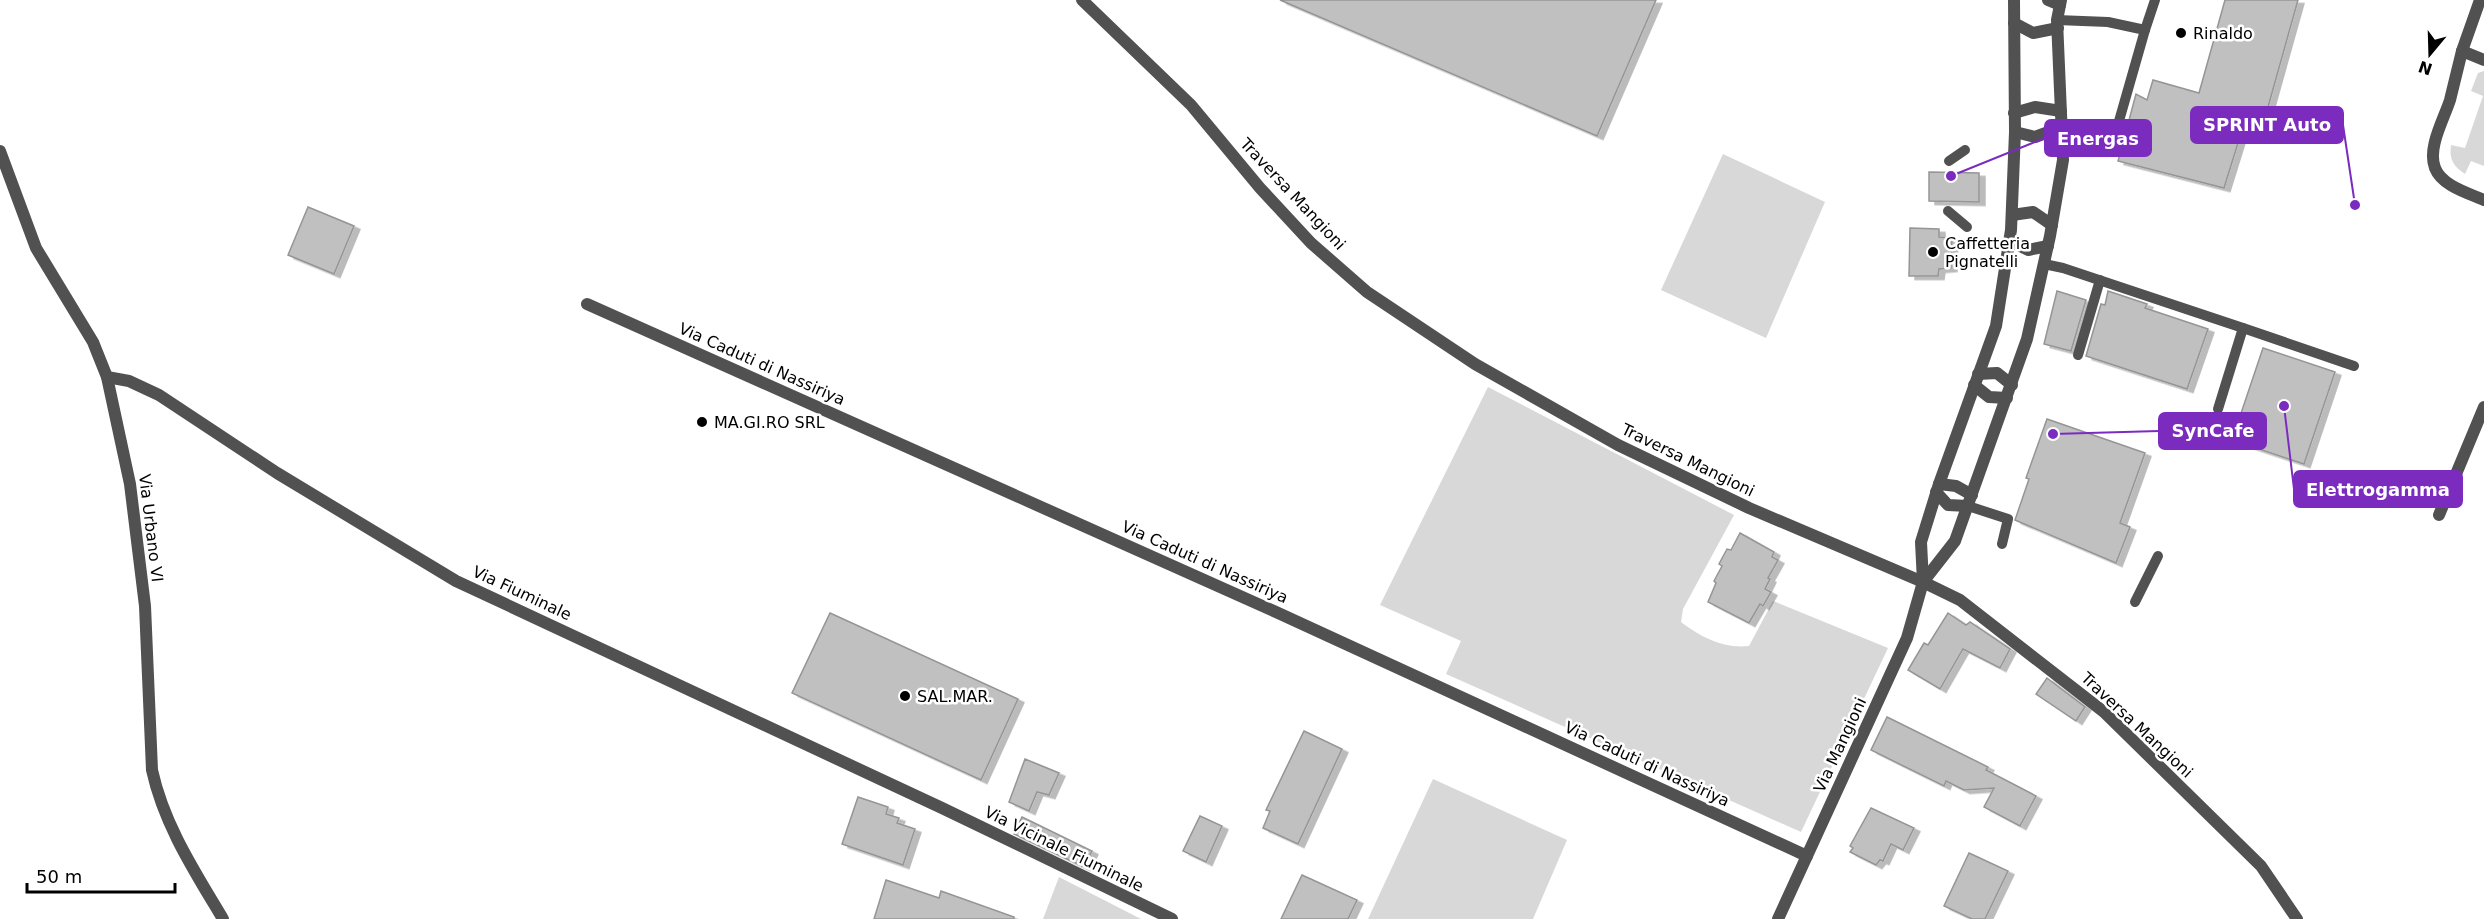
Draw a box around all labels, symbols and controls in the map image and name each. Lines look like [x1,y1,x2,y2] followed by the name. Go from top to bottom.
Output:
[2193,24,2253,43] place label: Rinaldo
[2400,24,2460,84] north arrow
[2174,26,2188,40] marker: Rinaldo
[2416,57,2435,79] text: N
[2191,107,2343,143] callout: SPRINT Auto
[2203,114,2331,135] text: SPRINT Auto
[2045,120,2151,156] callout: Energas
[2057,128,2139,149] text: Energas
[1236,134,1350,254] street label: Traversa Mangioni
[1945,234,2030,271] place label: Caffetteria Pignatelli
[1926,245,1940,259] marker: Caffetteria Pignatelli
[676,319,848,409] street label: Via Caduti di Nassiriya
[714,413,825,432] place label: MA.GI.RO SRL
[2159,413,2266,449] callout: SynCafe
[695,415,709,429] marker: MA.GI.RO SRL
[1617,419,1758,500] street label: Traversa Mangioni
[2172,420,2254,441] text: SynCafe
[2294,471,2462,507] callout: Elettrogamma
[135,473,167,583] street label: Via Urbano VI
[2306,479,2450,500] text: Elettrogamma
[1119,517,1291,607] street label: Via Caduti di Nassiriya
[470,562,574,624] street label: Via Fiuminale
[2077,668,2197,782] street label: Traversa Mangioni
[917,687,993,706] place label: SAL.MAR.
[898,689,912,703] marker: SAL.MAR.
[1810,694,1870,796] street label: Via Mangioni
[1561,717,1733,811] street label: Via Caduti di Nassiriya
[981,802,1147,896] street label: Via Vicinale Fiuminale
[27,856,176,894] scale bar
[36,866,82,887] text: 50 m

